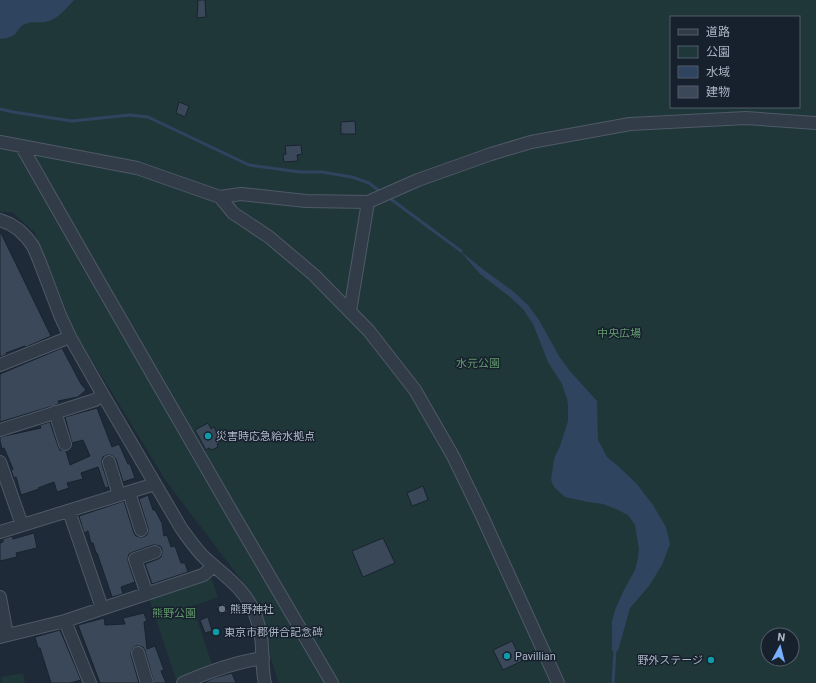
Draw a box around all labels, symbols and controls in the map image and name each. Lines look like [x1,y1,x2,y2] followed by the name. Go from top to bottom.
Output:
[670,16,800,108] legend
[706,25,730,39] text: 道路
[706,45,730,59] text: 公園
[706,65,730,79] text: 水域
[706,85,730,99] text: 建物
[597,327,641,340] park label: 中央広場
[456,357,500,370] park label: 水元公園
[216,430,315,443] place label: 災害時応急給水拠点
[203,431,213,441] marker: 災害時応急給水拠点
[230,603,274,616] place label: 熊野神社
[217,604,227,614] marker: 熊野神社
[152,607,196,620] park label: 熊野公園
[224,626,323,639] place label: 東京市郡併合記念碑
[211,627,221,637] marker: 東京市郡併合記念碑
[760,627,800,667] north arrow
[777,631,786,645] text: N
[515,650,556,663] place label: Pavillian
[502,651,512,661] marker: Pavillian
[637,654,703,667] place label: 野外ステージ
[706,655,716,665] marker: 野外ステージ

